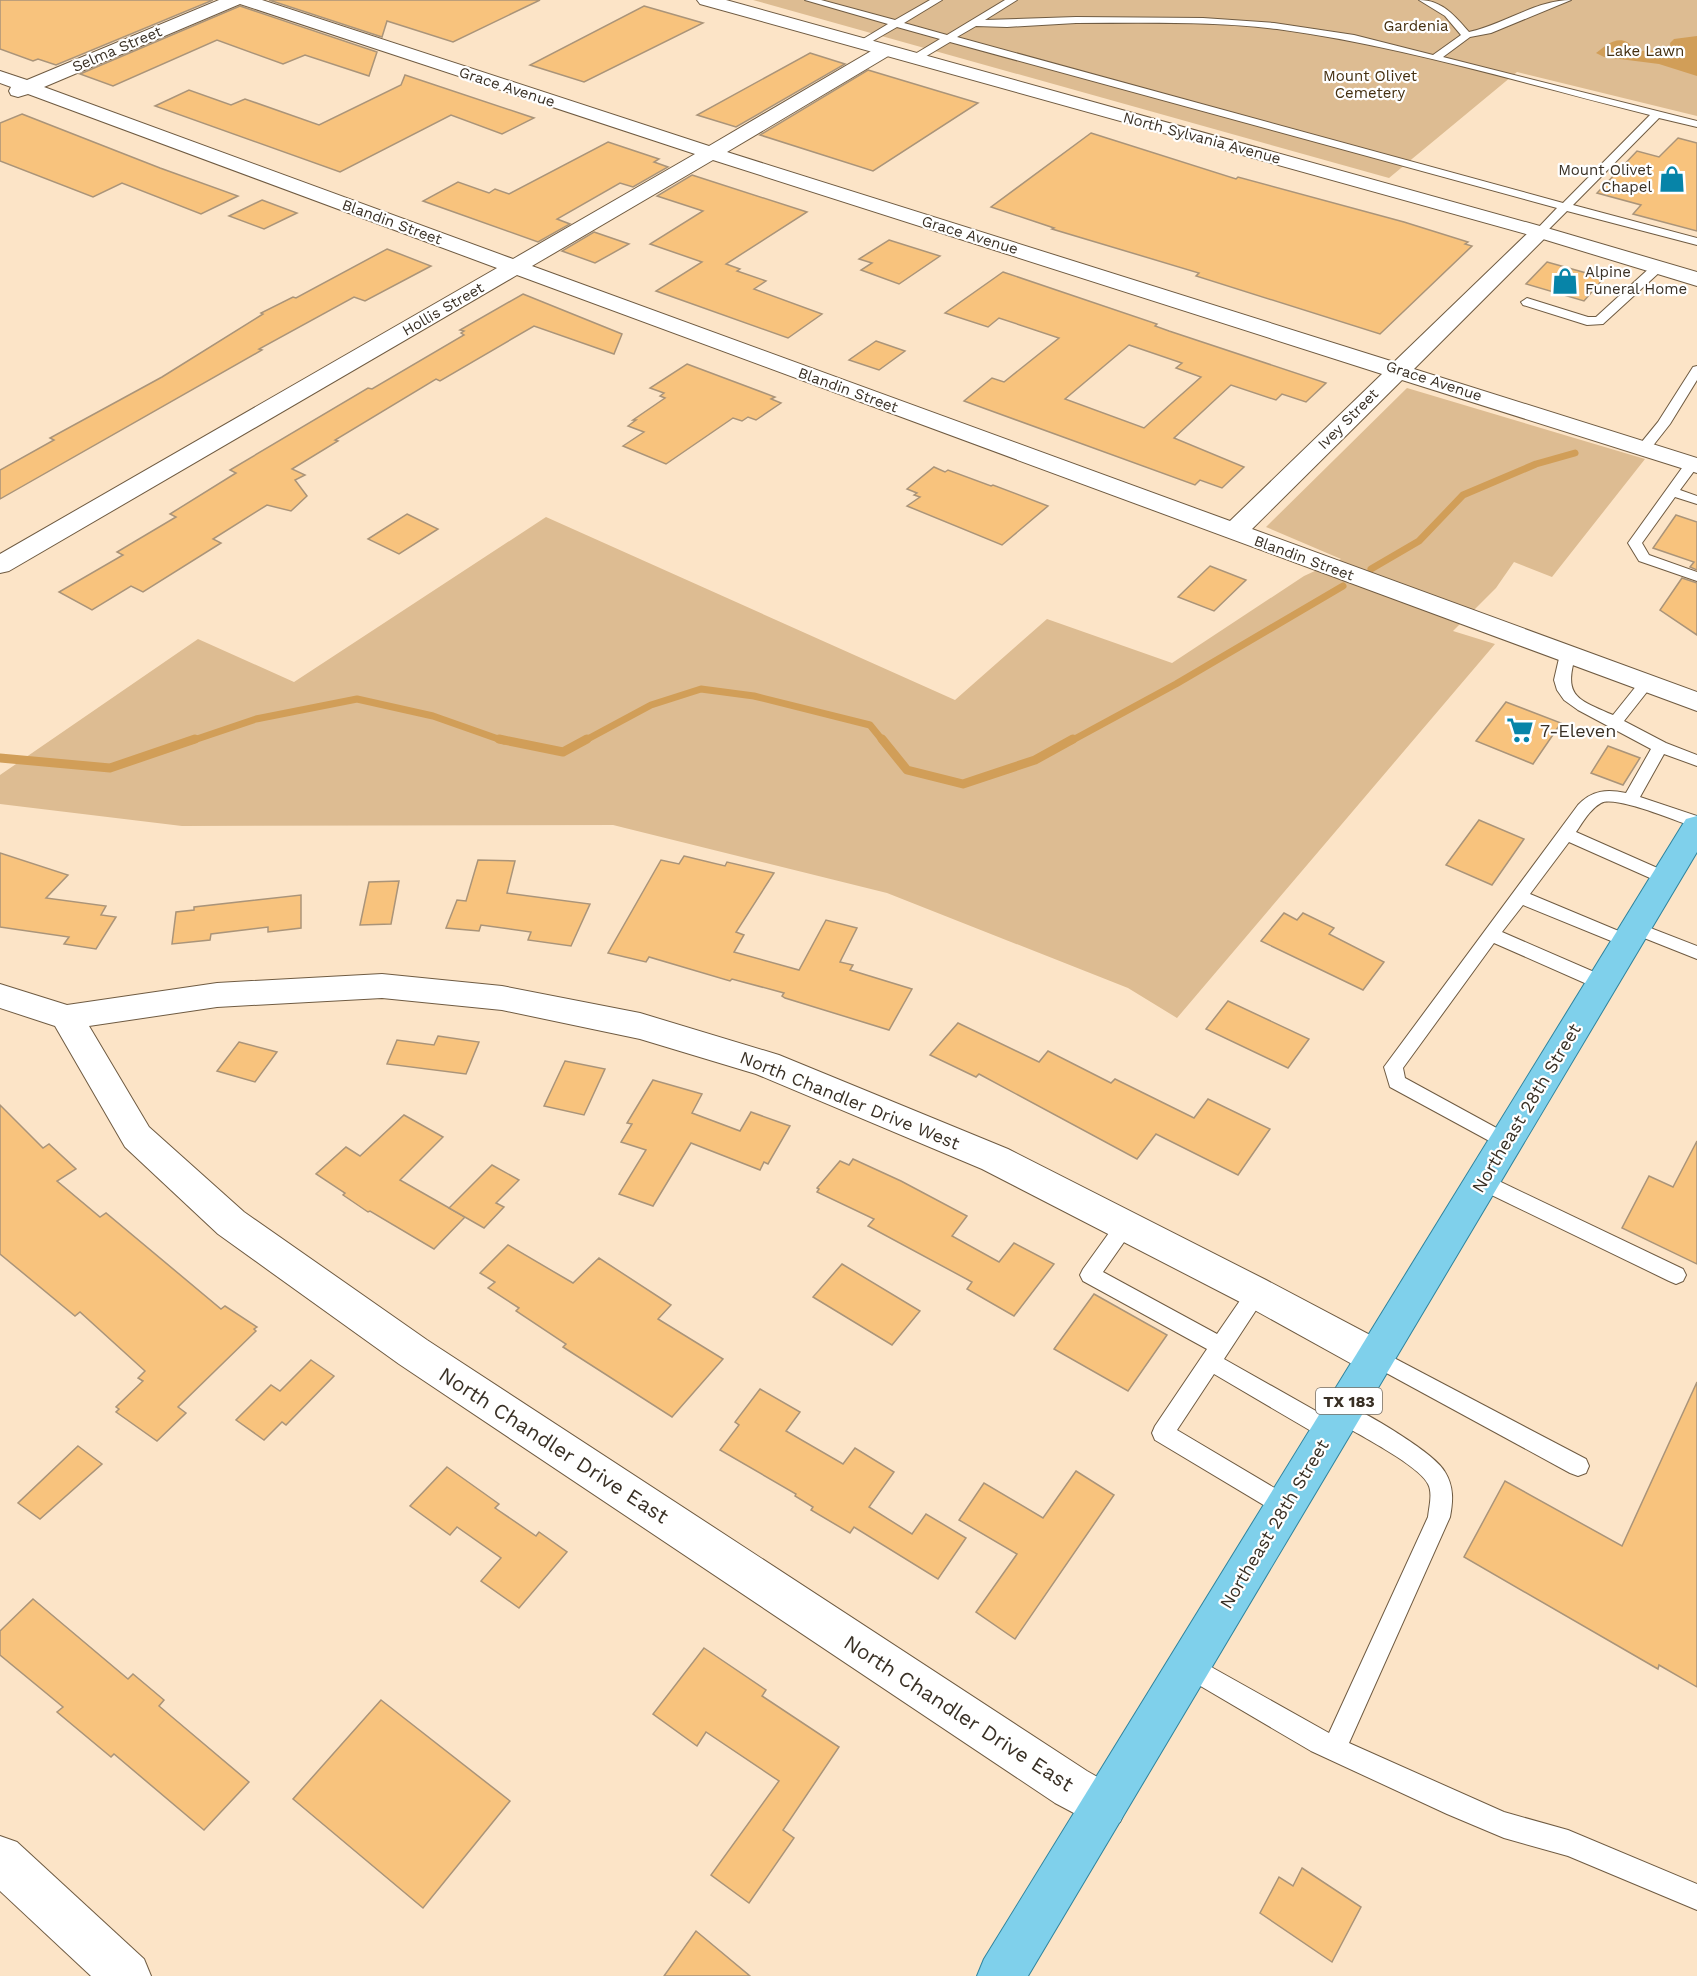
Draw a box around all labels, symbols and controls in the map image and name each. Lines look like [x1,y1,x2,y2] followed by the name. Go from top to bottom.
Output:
[1383,17,1449,35] park label: Gardenia
[69,22,165,76] street label: Selma Street
[1606,42,1684,60] park label: Lake Lawn
[457,63,557,111] street label: Grace Avenue
[1323,67,1418,102] park label: Mount Olivet Cemetery
[1121,108,1283,168] street label: North Sylvania Avenue
[1558,161,1653,196] place label: Mount Olivet Chapel
[1657,164,1687,194] shop icon: Mount Olivet Chapel
[340,196,445,249] street label: Blandin Street
[920,212,1020,258] street label: Grace Avenue
[1585,263,1687,298] place label: Alpine Funeral Home
[1550,266,1580,296] shop icon: Alpine Funeral Home
[399,278,488,340] street label: Hollis Street
[1384,357,1484,405] street label: Grace Avenue
[796,364,901,417] street label: Blandin Street
[1314,384,1383,453] street label: Ivey Street
[1252,532,1357,585] street label: Blandin Street
[1505,715,1535,745] supermarket icon: 7-Eleven
[1540,720,1616,741] place label: 7-Eleven
[1467,1019,1585,1196] street label: Northeast 28th Street
[737,1046,963,1154] street label: North Chandler Drive West
[435,1361,674,1529] street label: North Chandler Drive East
[1316,1388,1382,1414] road number: TX 183
[1215,1435,1333,1612] street label: Northeast 28th Street
[840,1629,1079,1797] street label: North Chandler Drive East

